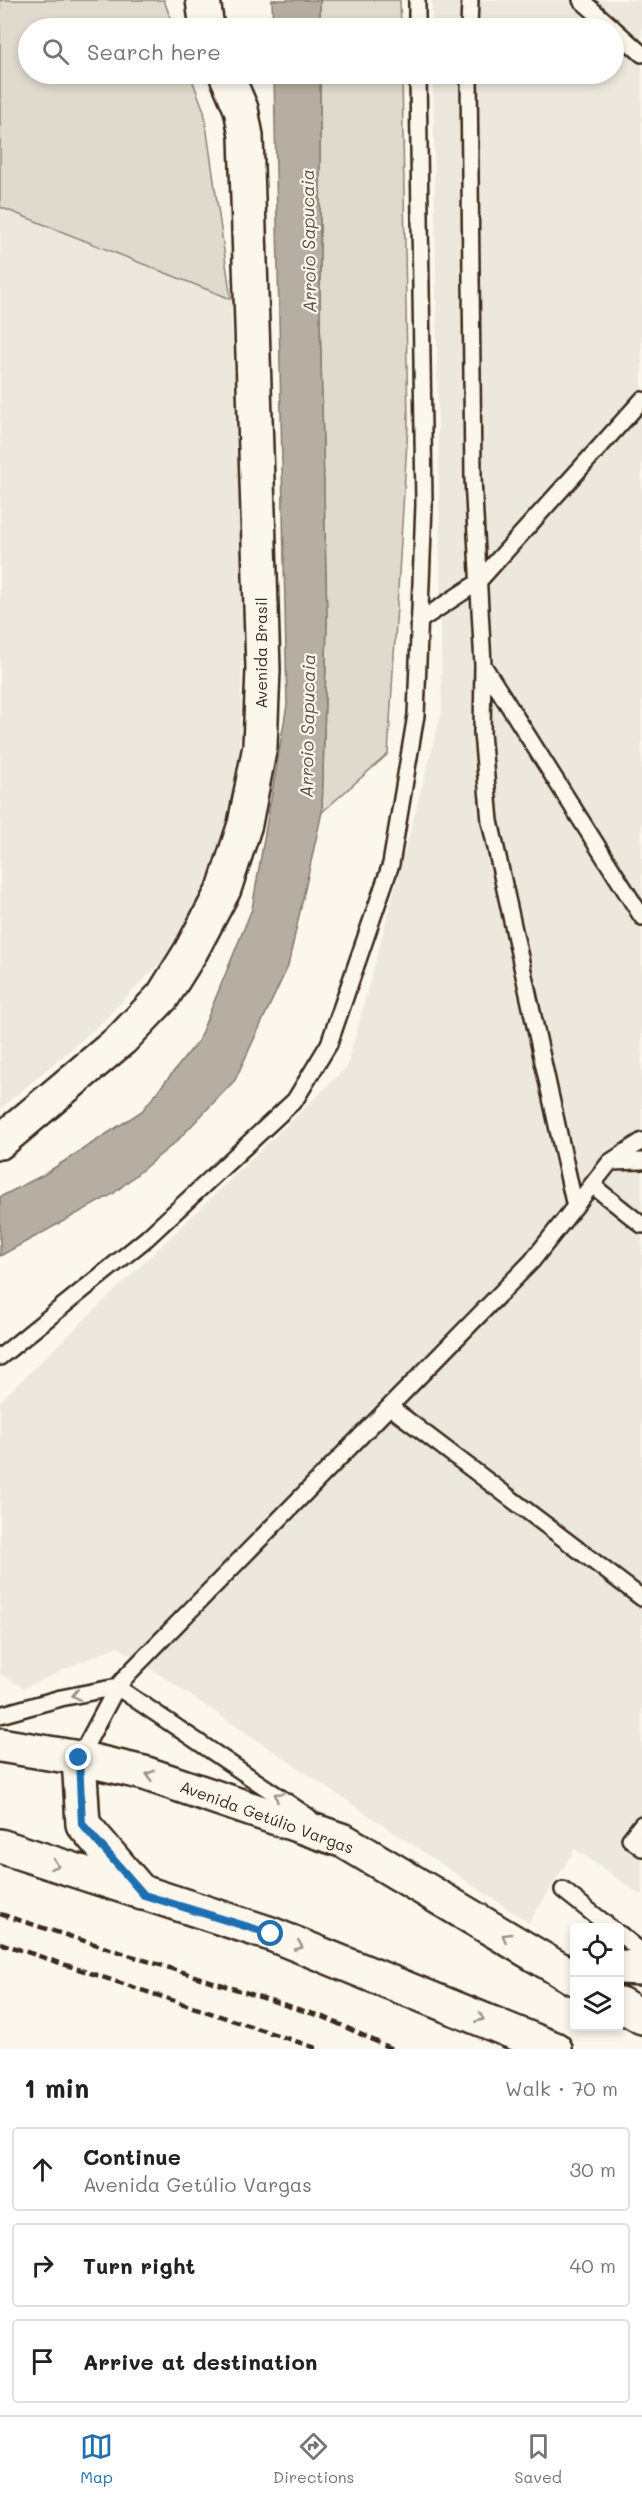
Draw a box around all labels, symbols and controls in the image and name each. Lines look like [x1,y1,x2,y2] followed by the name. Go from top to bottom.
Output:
[18,18,624,84] search box
[39,35,72,68] icon: search
[87,37,221,66] text: Search here
[295,169,321,313] water label: Arroio Sapucaia
[250,597,271,709] street label: Avenida Brasil
[294,654,320,798] water label: Arroio Sapucaia
[71,1688,81,1701] one-way arrow
[65,1744,91,1770] route end
[145,1770,155,1782] one-way arrow
[177,1775,357,1858] street label: Avenida Getúlio Vargas
[274,1792,285,1803] one-way arrow
[49,1858,60,1870] one-way arrow
[257,1920,283,1946] route start
[570,1923,624,2031] map controls
[570,1923,624,1977] button: locate
[502,1933,512,1945] one-way arrow
[293,1939,304,1951] one-way arrow
[570,1977,624,2031] button: layers
[474,2011,485,2023] one-way arrow
[24,2071,89,2105] text: 1 min
[505,2075,618,2101] text: Walk · 70 m
[83,2142,181,2171] text: Continue
[26,2153,59,2186] icon: ahead
[570,2156,616,2182] text: 30 m
[83,2171,312,2197] text: Avenida Getúlio Vargas
[26,2249,59,2282] icon: right
[83,2251,195,2280] text: Turn right
[570,2252,616,2278] text: 40 m
[26,2345,59,2378] icon: arrive
[83,2347,318,2376] text: Arrive at destination
[80,2430,113,2487] tab: Map
[273,2430,354,2487] tab: Directions
[514,2430,562,2487] tab: Saved

